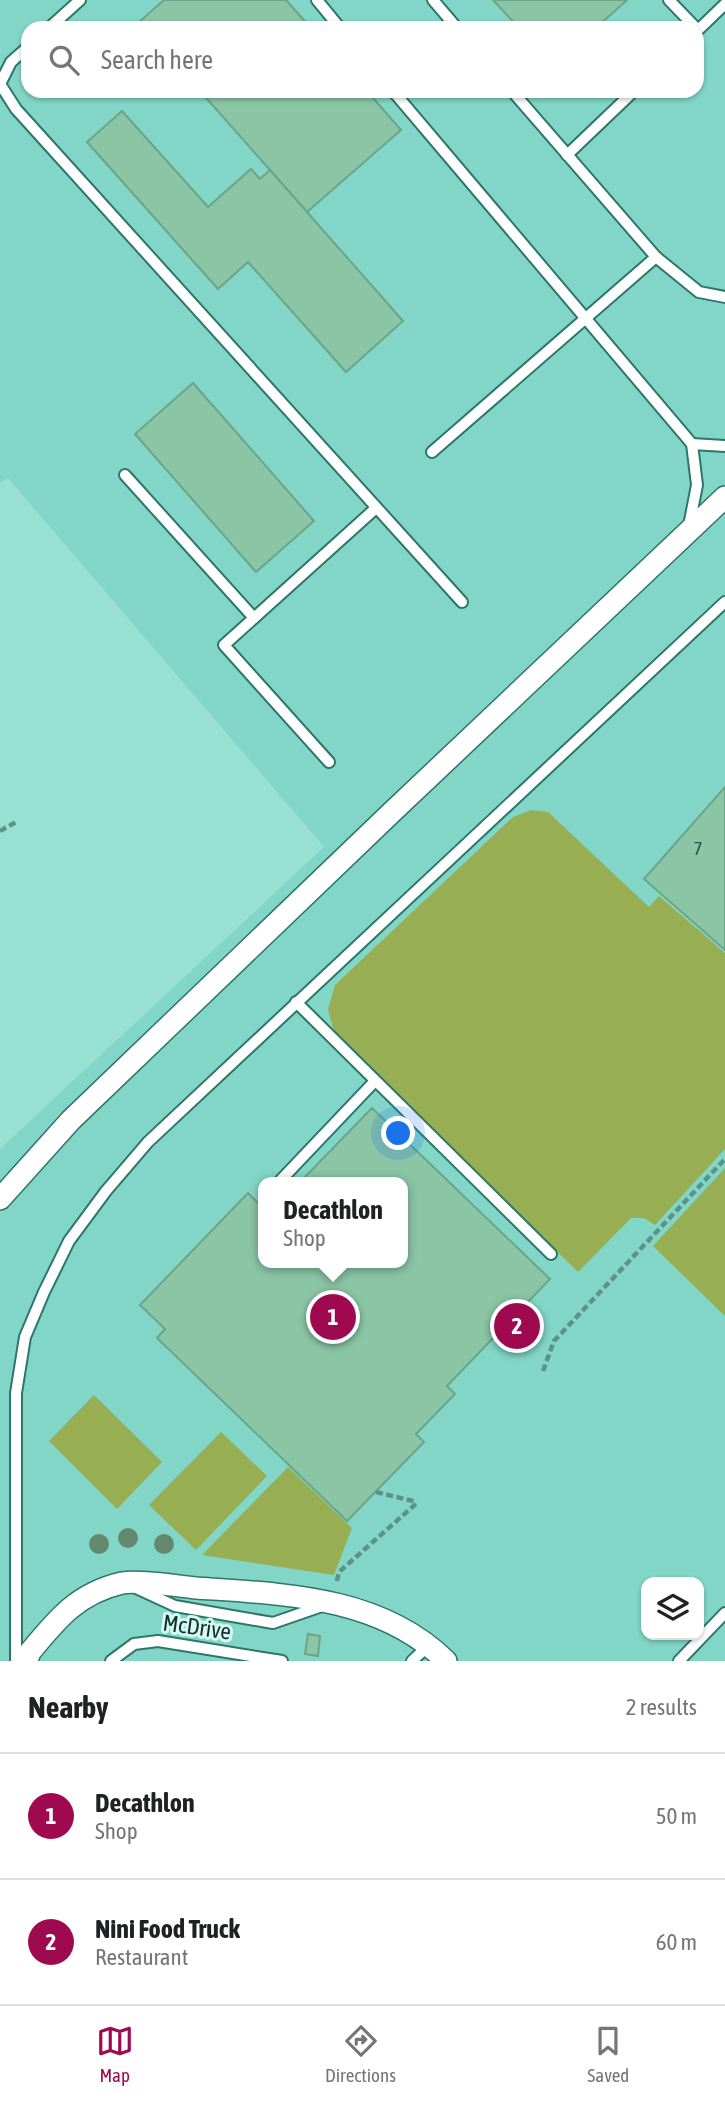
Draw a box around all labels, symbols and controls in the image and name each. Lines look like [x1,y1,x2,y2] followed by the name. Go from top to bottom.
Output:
[21,21,704,98] search box
[45,41,83,79] icon: search
[101,45,213,75] text: Search here
[694,837,702,859] house number: 7
[381,1116,415,1150] your location
[258,1177,408,1268] popup
[283,1195,383,1225] text: Decathlon
[283,1225,326,1251] text: Shop
[310,1291,356,1343] pin: 1
[494,1300,540,1352] pin: 2
[641,1577,704,1640] map controls
[641,1577,704,1640] button: layers
[161,1609,233,1645] street label: McDrive
[28,1690,108,1724] text: Nearby
[626,1694,697,1720] text: 2 results
[95,1788,195,1818] text: Decathlon
[46,1803,56,1829] text: 1
[656,1803,697,1829] text: 50 m
[95,1818,138,1844] text: Shop
[95,1914,240,1944] text: Nini Food Truck
[46,1929,56,1955] text: 2
[656,1929,697,1955] text: 60 m
[95,1944,188,1970] text: Restaurant
[96,2022,134,2086] tab: Map
[325,2022,396,2086] tab: Directions
[587,2022,629,2086] tab: Saved

